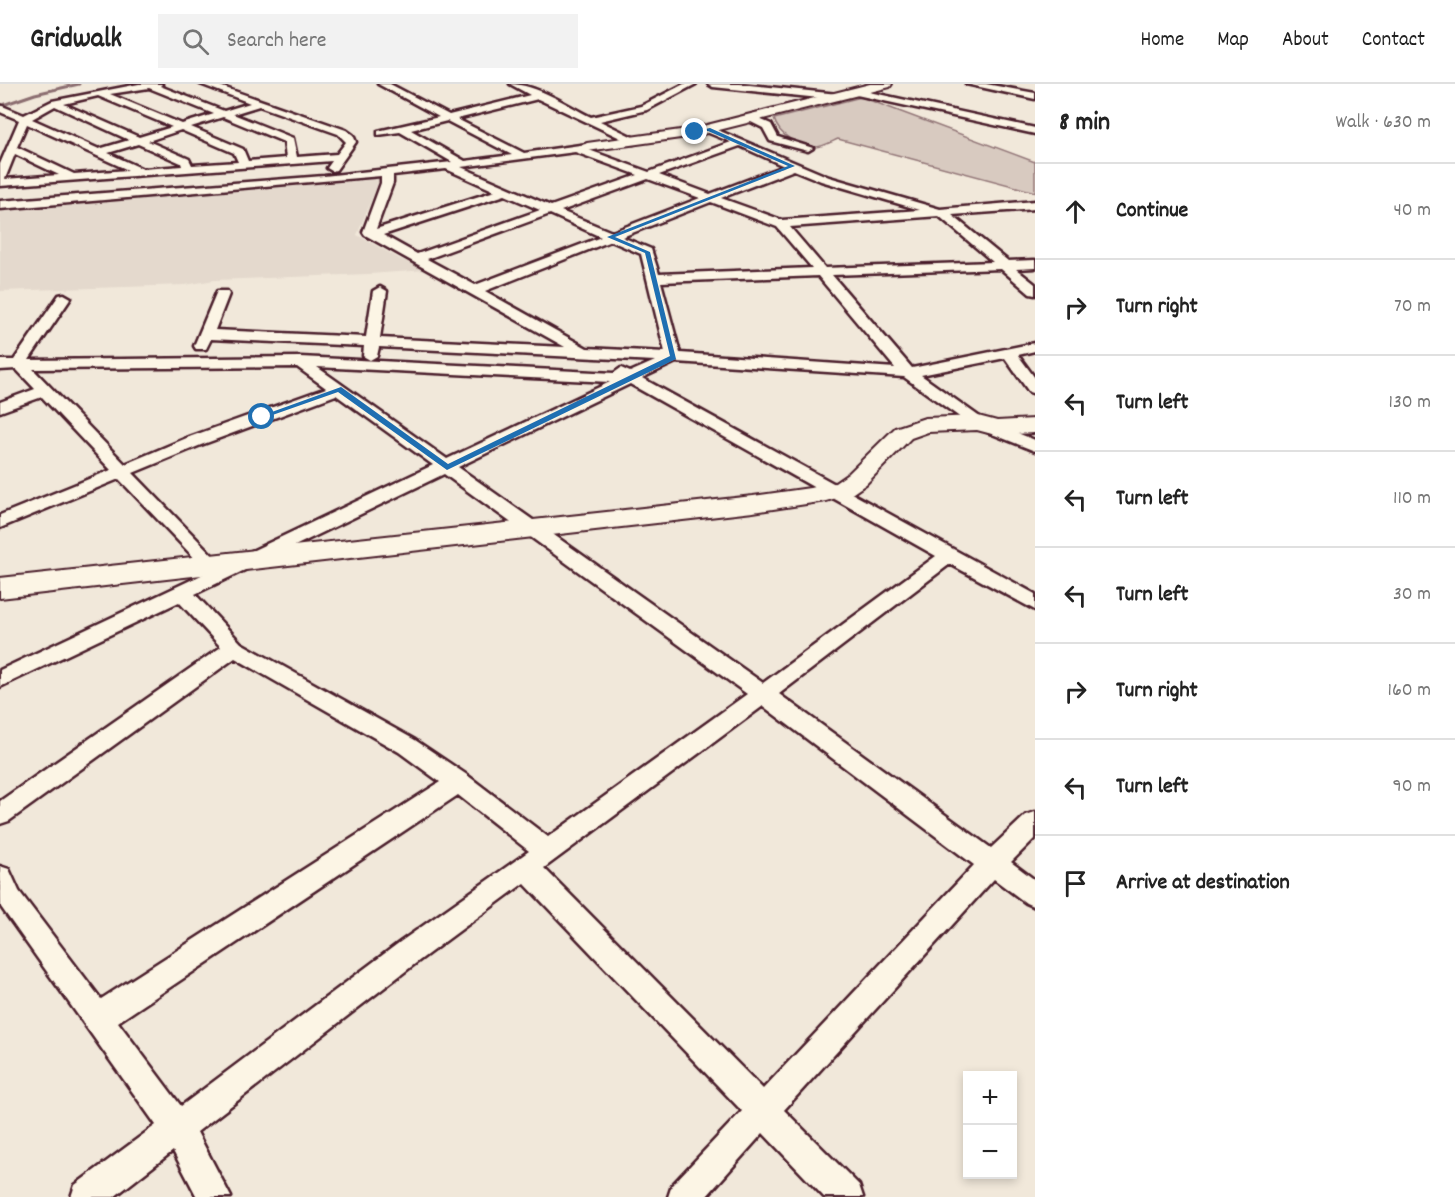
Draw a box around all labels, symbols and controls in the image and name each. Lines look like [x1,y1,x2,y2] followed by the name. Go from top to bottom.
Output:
[158,14,578,68] search box
[30,21,122,61] text: Gridwalk
[179,25,212,58] icon: search
[227,26,327,57] text: Search here
[1140,26,1184,56] text: Home
[1217,26,1249,56] text: Map
[1282,26,1329,56] text: About
[1362,26,1425,56] text: Contact
[1059,105,1110,142] text: 8 min
[1336,109,1431,137] text: Walk · 630 m
[681,118,707,144] route end
[1059,195,1092,228] icon: ahead
[1116,196,1188,227] text: Continue
[1393,197,1431,225] text: 40 m
[1059,291,1092,324] icon: right
[1116,292,1198,323] text: Turn right
[1394,293,1431,321] text: 70 m
[1059,387,1092,420] icon: left
[1116,388,1188,419] text: Turn left
[1389,389,1431,417] text: 130 m
[248,403,274,429] route start
[1059,483,1092,516] icon: left
[1116,484,1188,515] text: Turn left
[1393,485,1431,513] text: 110 m
[1059,579,1092,612] icon: left
[1116,580,1188,611] text: Turn left
[1393,581,1431,609] text: 30 m
[1059,675,1092,708] icon: right
[1116,676,1198,707] text: Turn right
[1388,677,1431,705] text: 160 m
[1059,771,1092,804] icon: left
[1116,772,1188,803] text: Turn left
[1393,773,1431,801] text: 90 m
[1059,867,1092,900] icon: arrive
[1116,868,1290,899] text: Arrive at destination
[963,1071,1017,1179] map controls
[963,1071,1017,1125] button: +
[963,1125,1017,1179] button: −

